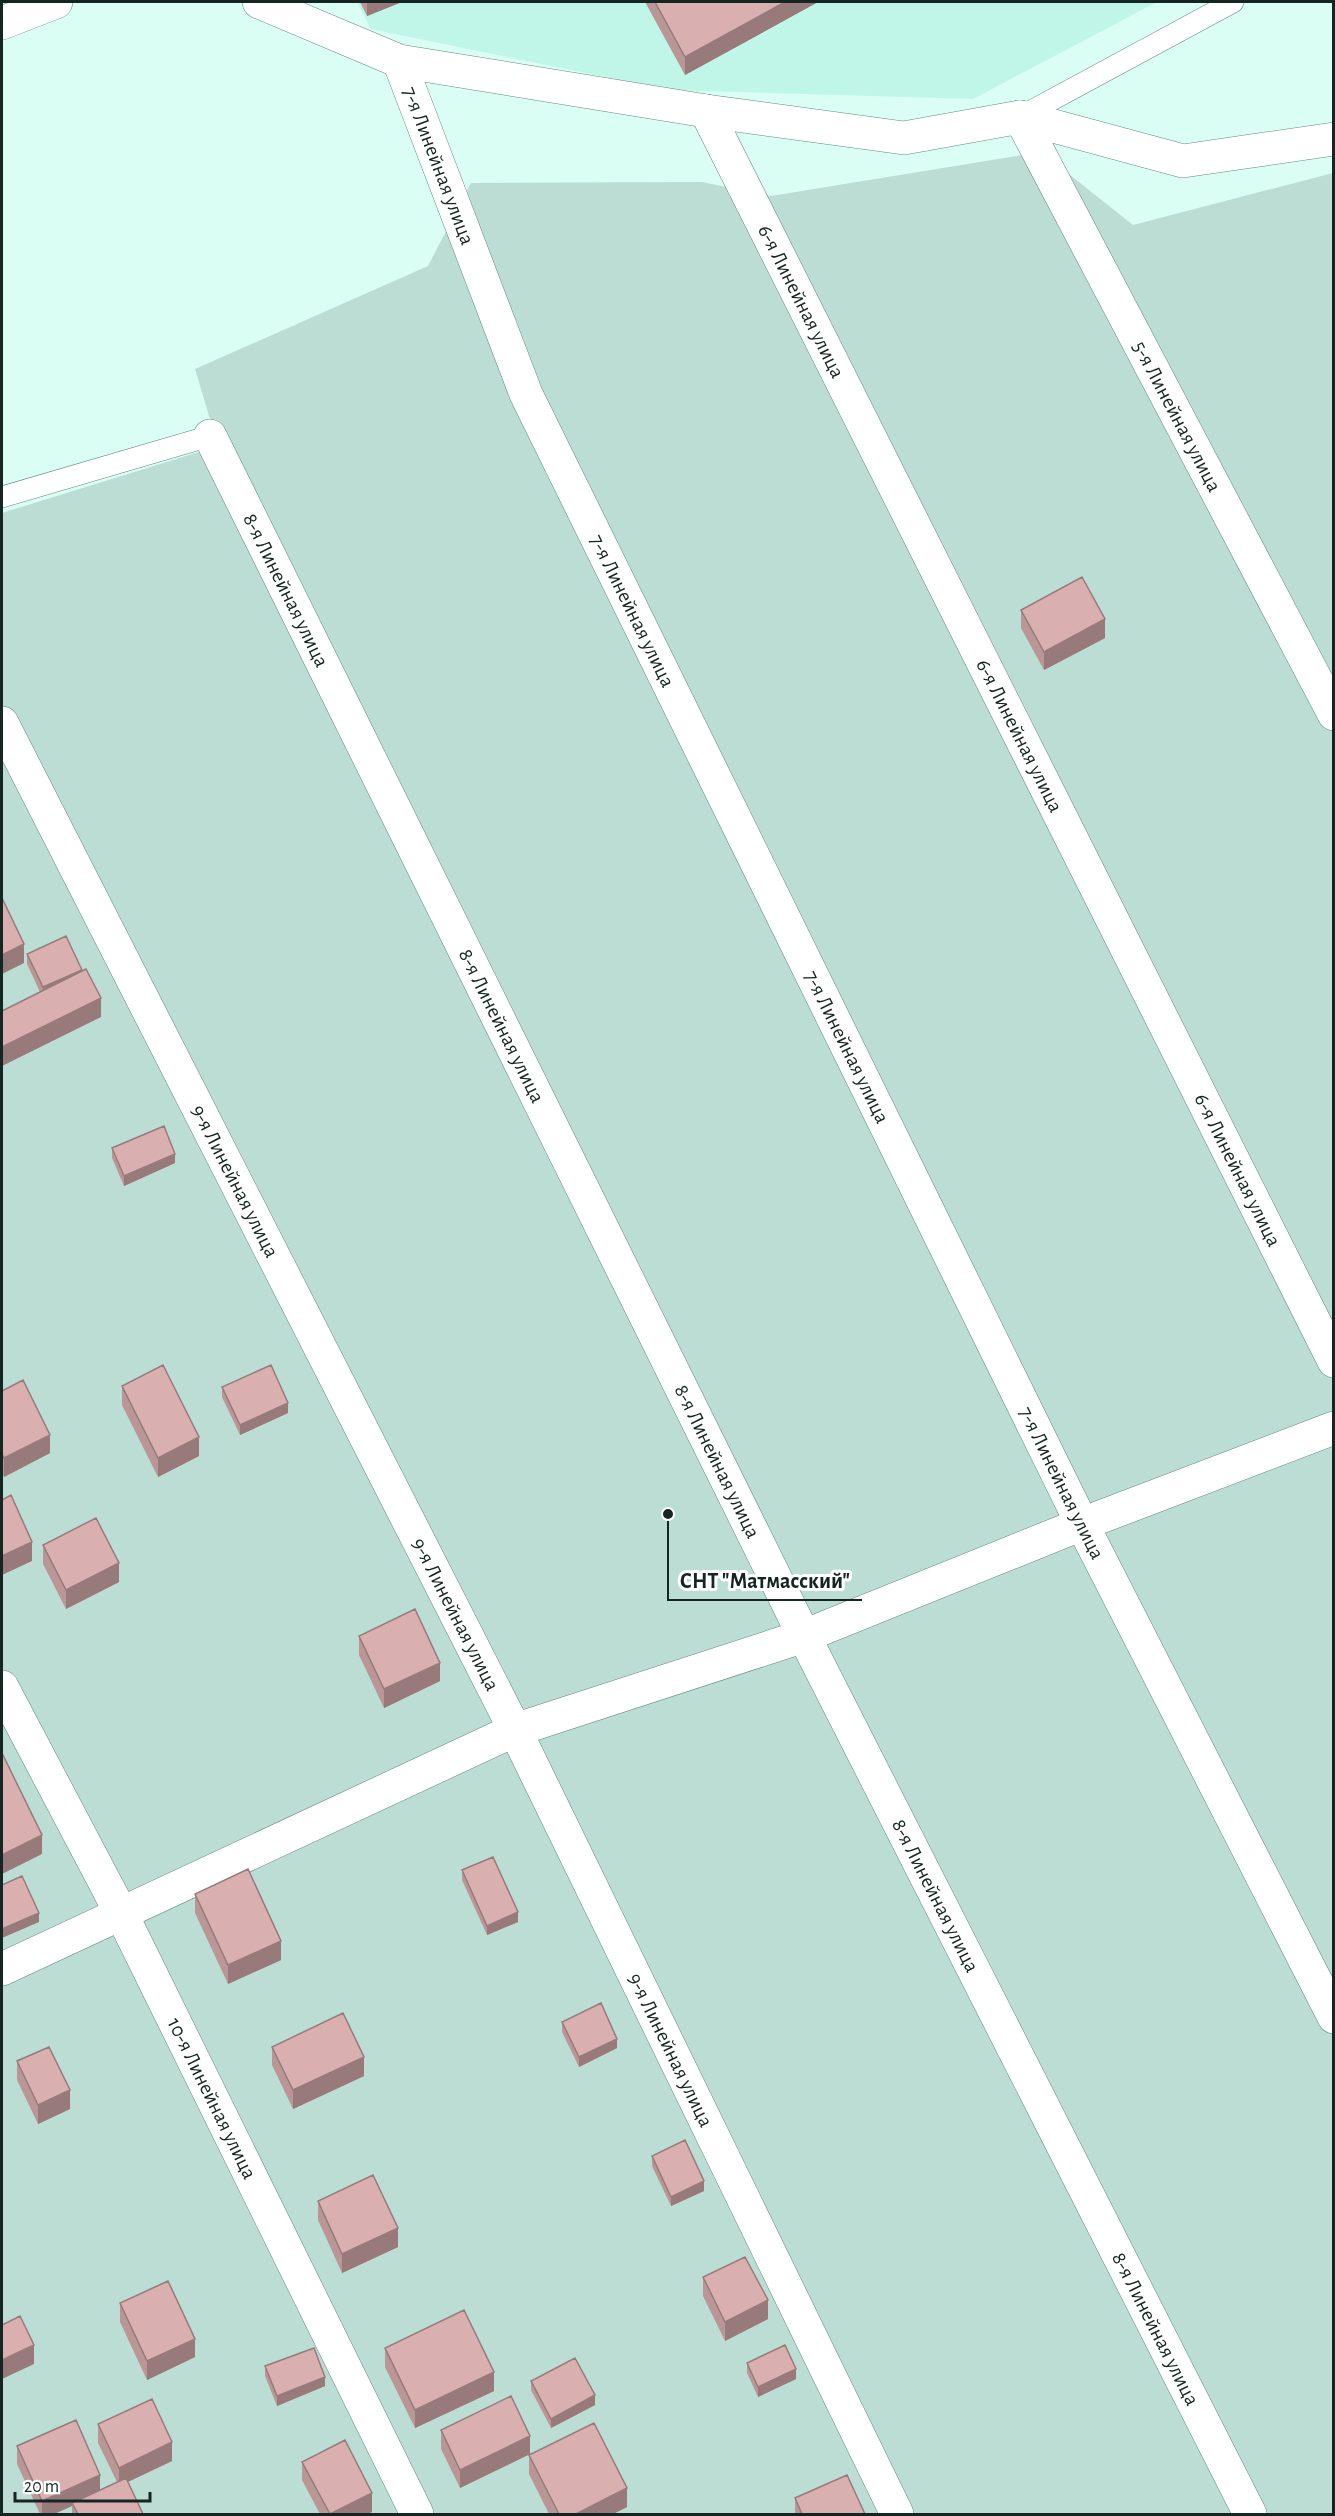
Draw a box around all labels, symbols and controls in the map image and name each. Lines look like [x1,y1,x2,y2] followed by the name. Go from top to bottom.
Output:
[399,84,479,248] street label: 7-я Линейная улица
[754,221,849,382] street label: 6-я Линейная улица
[1129,337,1226,495] street label: 5-я Линейная улица
[240,510,333,671] street label: 8-я Линейная улица
[586,531,679,691] street label: 7-я Линейная улица
[973,656,1067,816] street label: 6-я Линейная улица
[455,946,549,1106] street label: 8-я Линейная улица
[801,967,894,1127] street label: 7-я Линейная улица
[1191,1090,1285,1250] street label: 6-я Линейная улица
[188,1101,283,1261] street label: 9-я Линейная улица
[671,1381,764,1542] street label: 8-я Линейная улица
[1015,1403,1109,1563] street label: 7-я Линейная улица
[408,1534,504,1694] street label: 9-я Линейная улица
[668,1560,862,1600] callout: СНТ "Матмасский"
[680,1570,850,1592] text: СНТ "Матмасский"
[888,1816,983,1976] street label: 8-я Линейная улица
[625,1970,717,2131] street label: 9-я Линейная улица
[164,2014,261,2183] street label: 10-я Линейная улица
[1108,2249,1204,2409] street label: 8-я Линейная улица
[15,2465,150,2503] scale bar
[24,2478,59,2496] text: 20 m

